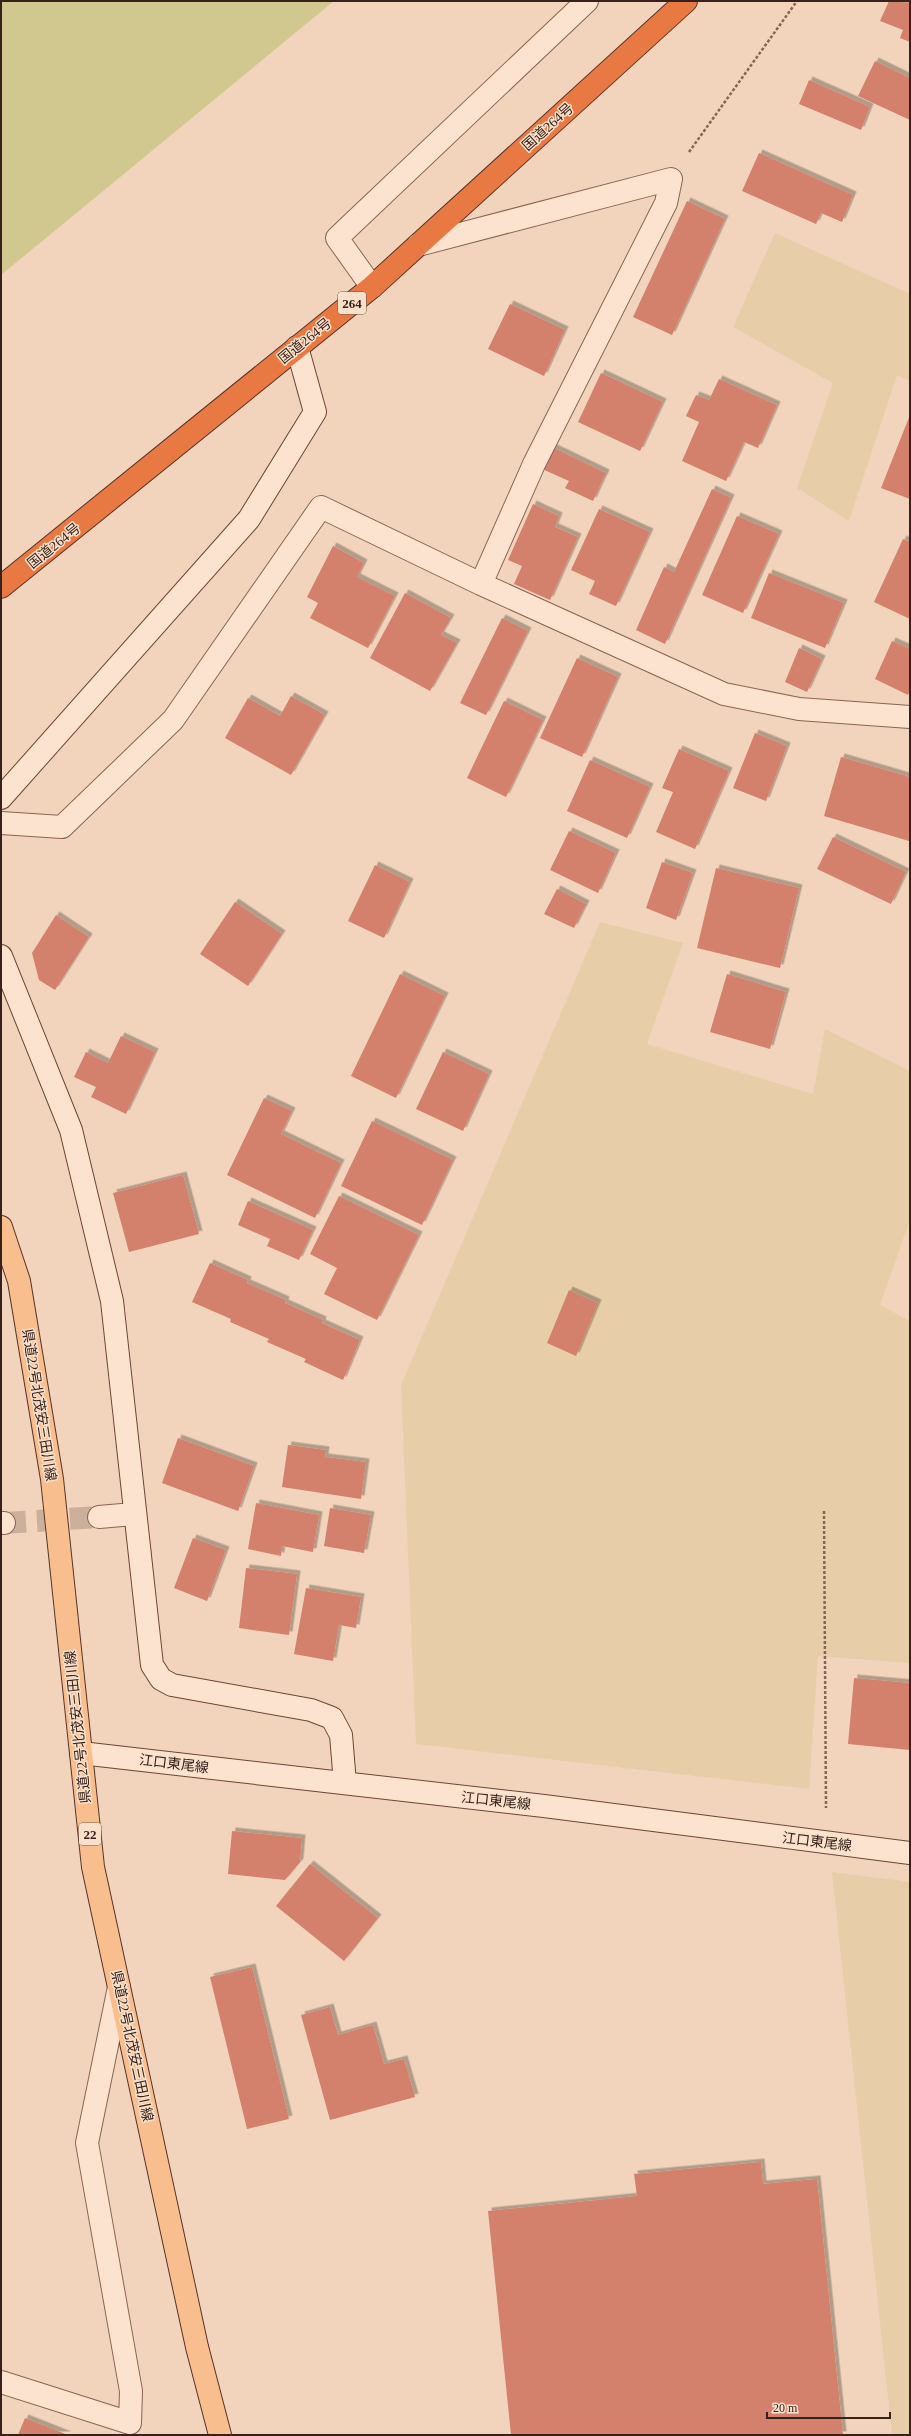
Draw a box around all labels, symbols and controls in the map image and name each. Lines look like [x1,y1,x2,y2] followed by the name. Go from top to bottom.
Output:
[520,100,576,154] street label: 国道264号
[338,292,366,314] road number: 264
[276,315,334,367] street label: 国道264号
[25,520,83,572] street label: 国道264号
[20,1328,59,1482] street label: 県道22号北茂安三田川線
[61,1650,94,1804] street label: 県道22号北茂安三田川線
[138,1752,210,1776] street label: 江口東尾線
[460,1790,532,1812] street label: 江口東尾線
[79,1823,101,1845] road number: 22
[781,1830,853,1854] street label: 江口東尾線
[109,1969,156,2123] street label: 県道22号北茂安三田川線
[767,2394,890,2420] scale bar
[773,2401,798,2415] text: 20 m

